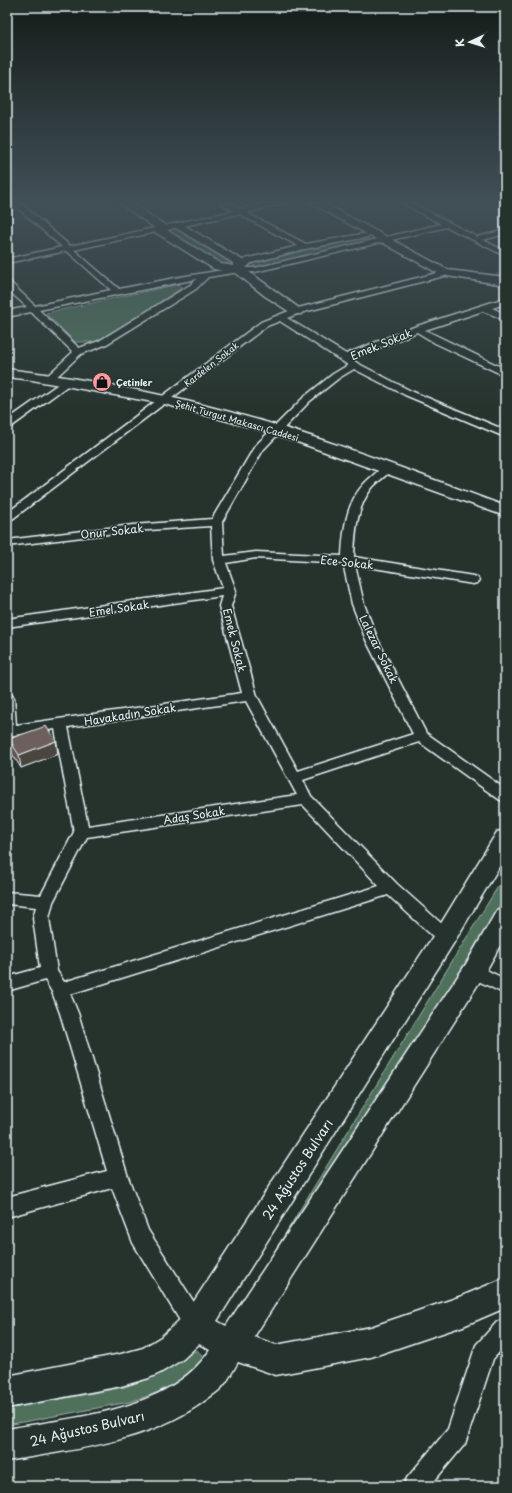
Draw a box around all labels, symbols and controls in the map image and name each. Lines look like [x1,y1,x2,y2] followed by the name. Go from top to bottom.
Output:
[450,22,490,62] north arrow
[451,38,468,47] text: K
[348,324,415,364] street label: Emek Sokak
[180,338,242,390] street label: Kardelen Sokak
[91,371,113,393] shop icon: Çetinler
[116,375,153,389] place label: Çetinler
[174,396,300,444] street label: Şehit Turgut Makascı Caddesi
[80,519,145,543] street label: Onur Sokak
[320,551,375,573] street label: Ece Sokak
[88,595,151,621] street label: Emel Sokak
[219,606,251,674] street label: Emek Sokak
[355,612,403,687] street label: Lalezar Sokak
[83,698,178,730] street label: Havakadın Sokak
[162,802,227,828] street label: Adaş Sokak
[257,1115,337,1223] street label: 24 Ağustos Bulvarı
[28,1406,146,1450] street label: 24 Ağustos Bulvarı

